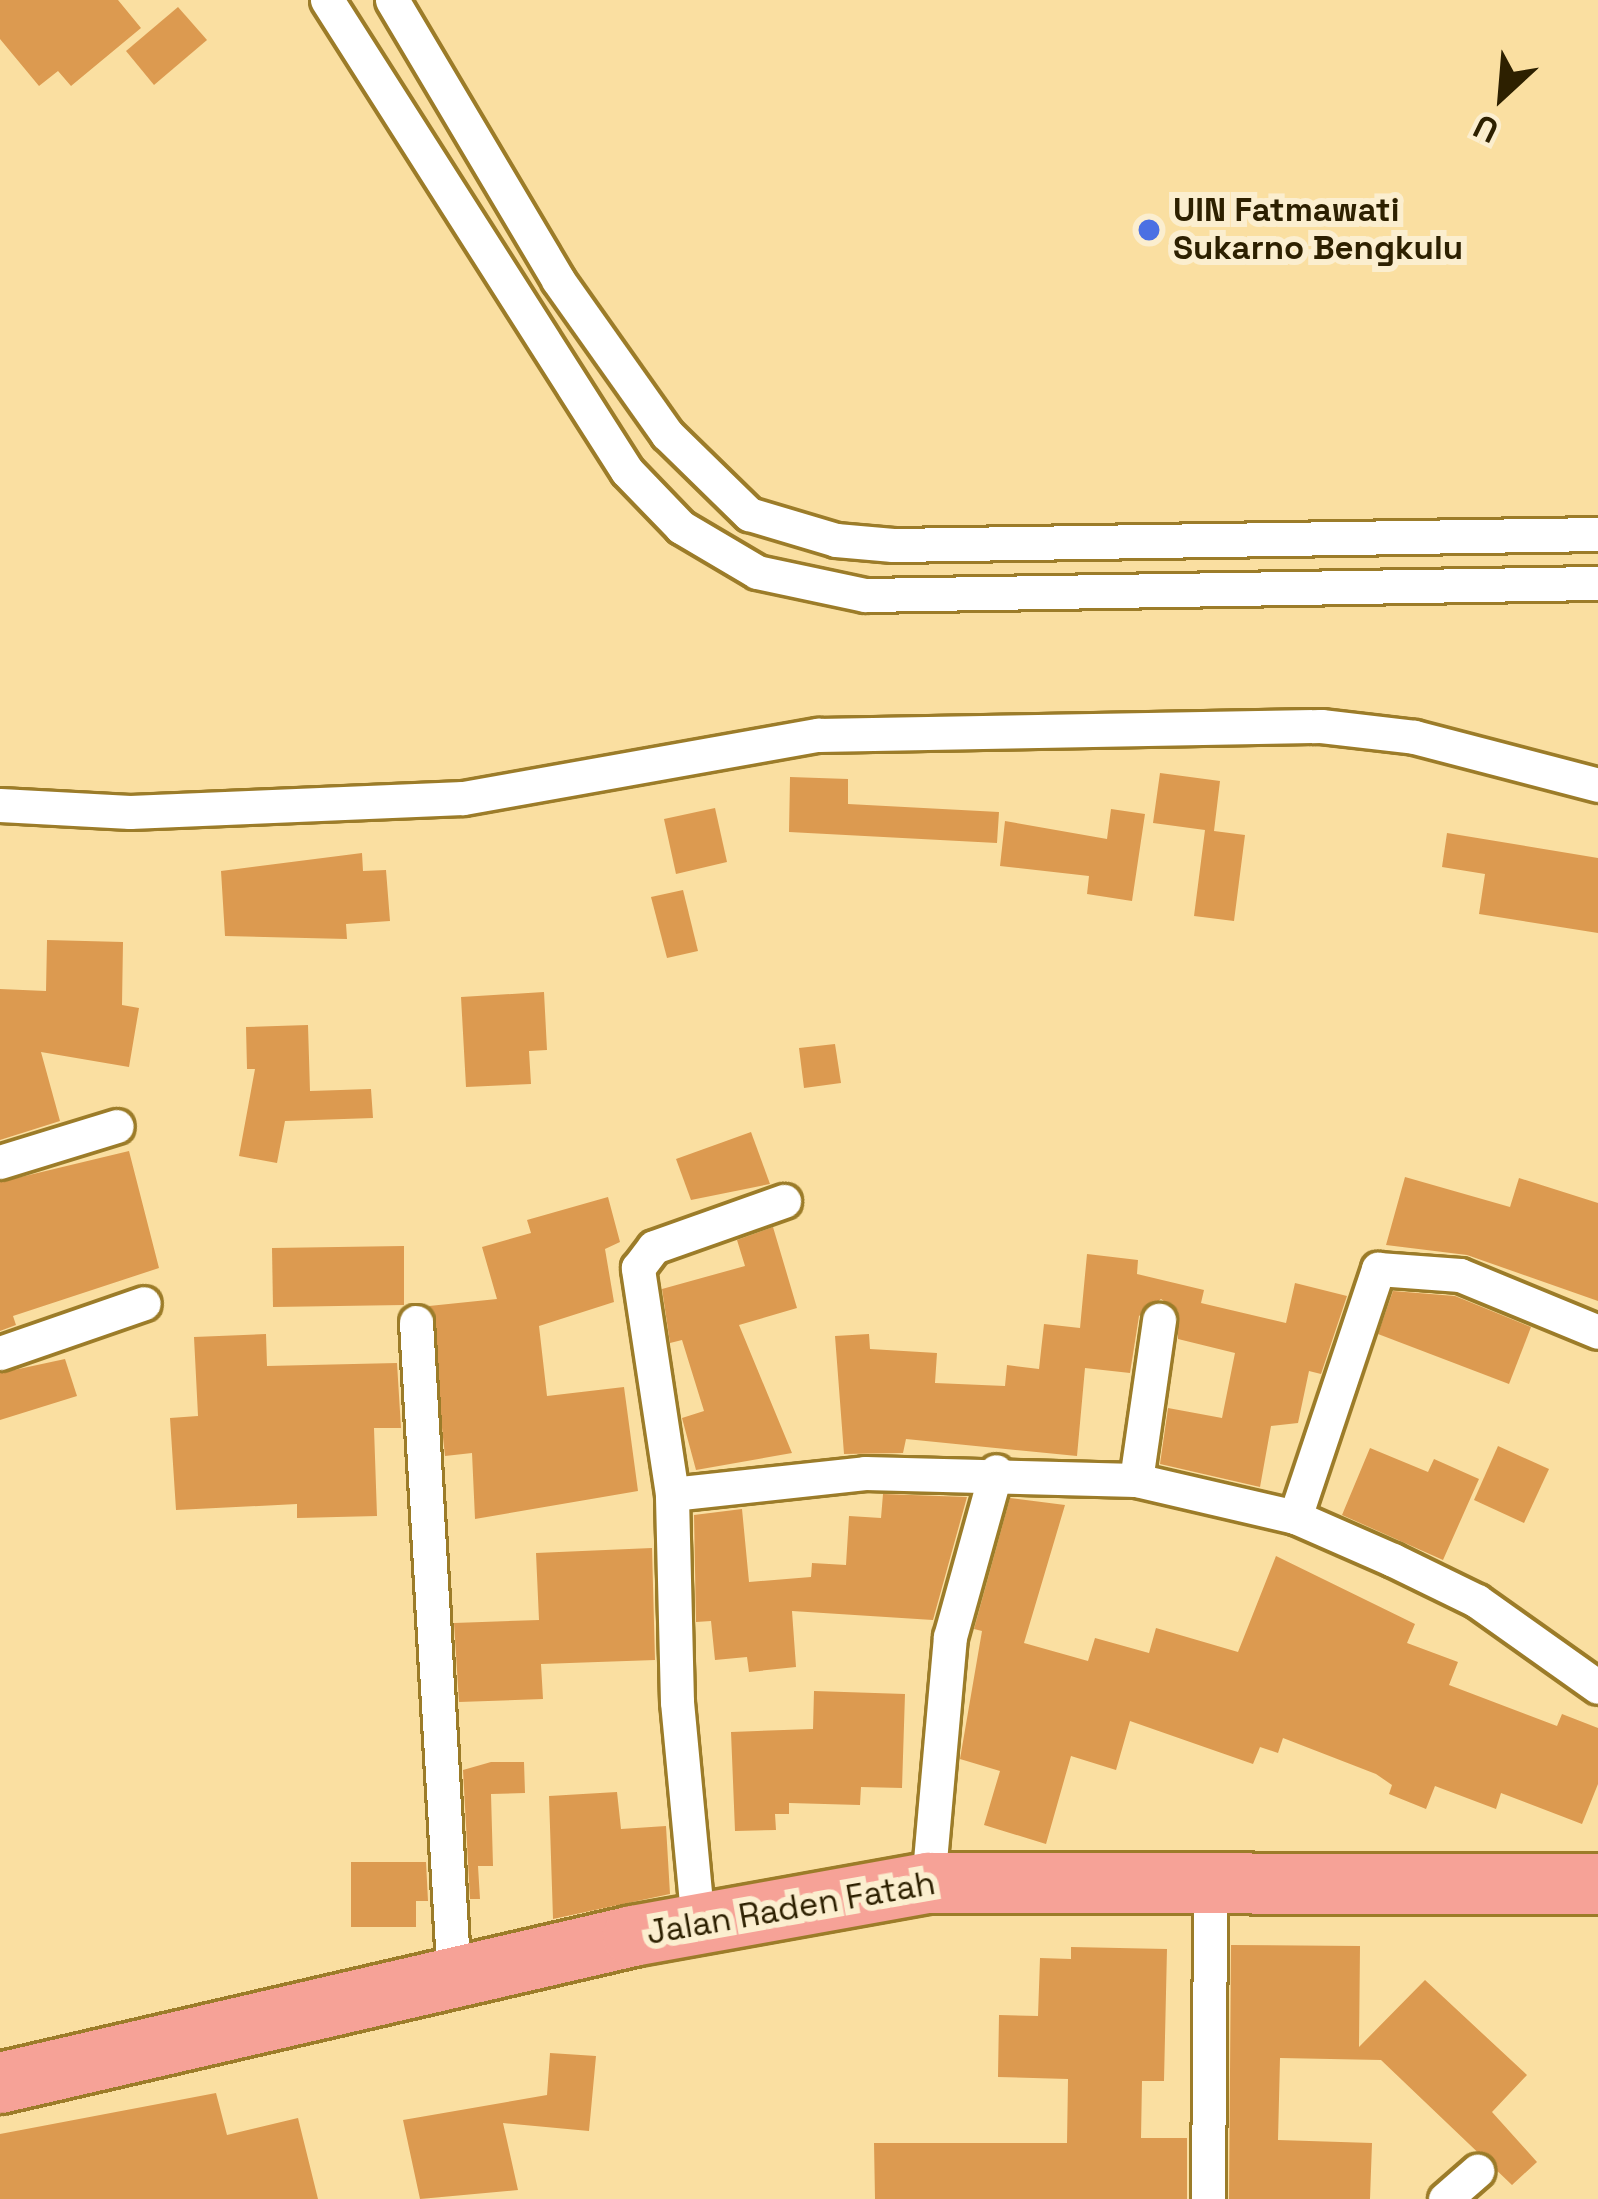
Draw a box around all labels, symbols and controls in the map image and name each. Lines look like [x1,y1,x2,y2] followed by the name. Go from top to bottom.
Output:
[1442,36,1562,156] north arrow
[1467,105,1505,152] text: U
[1173,191,1463,269] place label: UIN Fatmawati Sukarno Bengkulu
[1136,217,1162,243] marker: UIN Fatmawati Sukarno Bengkulu
[644,1864,938,1954] street label: Jalan Raden Fatah

